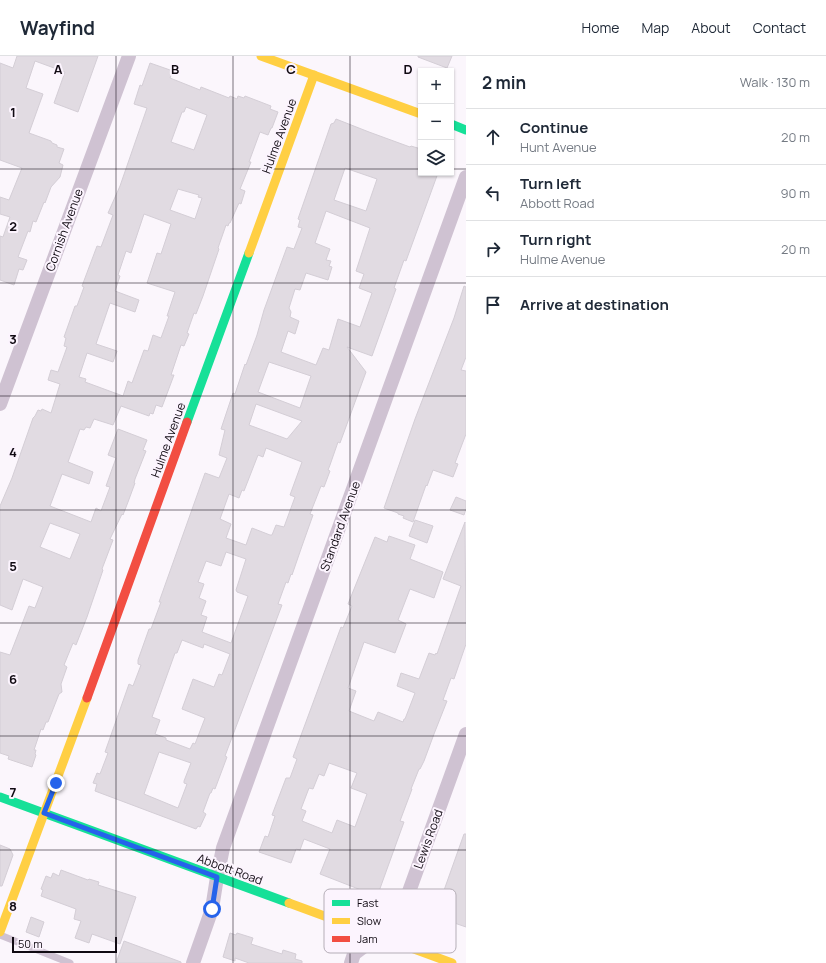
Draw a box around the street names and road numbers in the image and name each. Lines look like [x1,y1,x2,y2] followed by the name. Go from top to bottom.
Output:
[258,96,300,176] street label: Hulme Avenue
[41,186,87,274] street label: Cornish Avenue
[147,400,189,480] street label: Hulme Avenue
[316,479,364,573] street label: Standard Avenue
[409,807,447,871] street label: Lewis Road
[195,849,265,889] street label: Abbott Road

